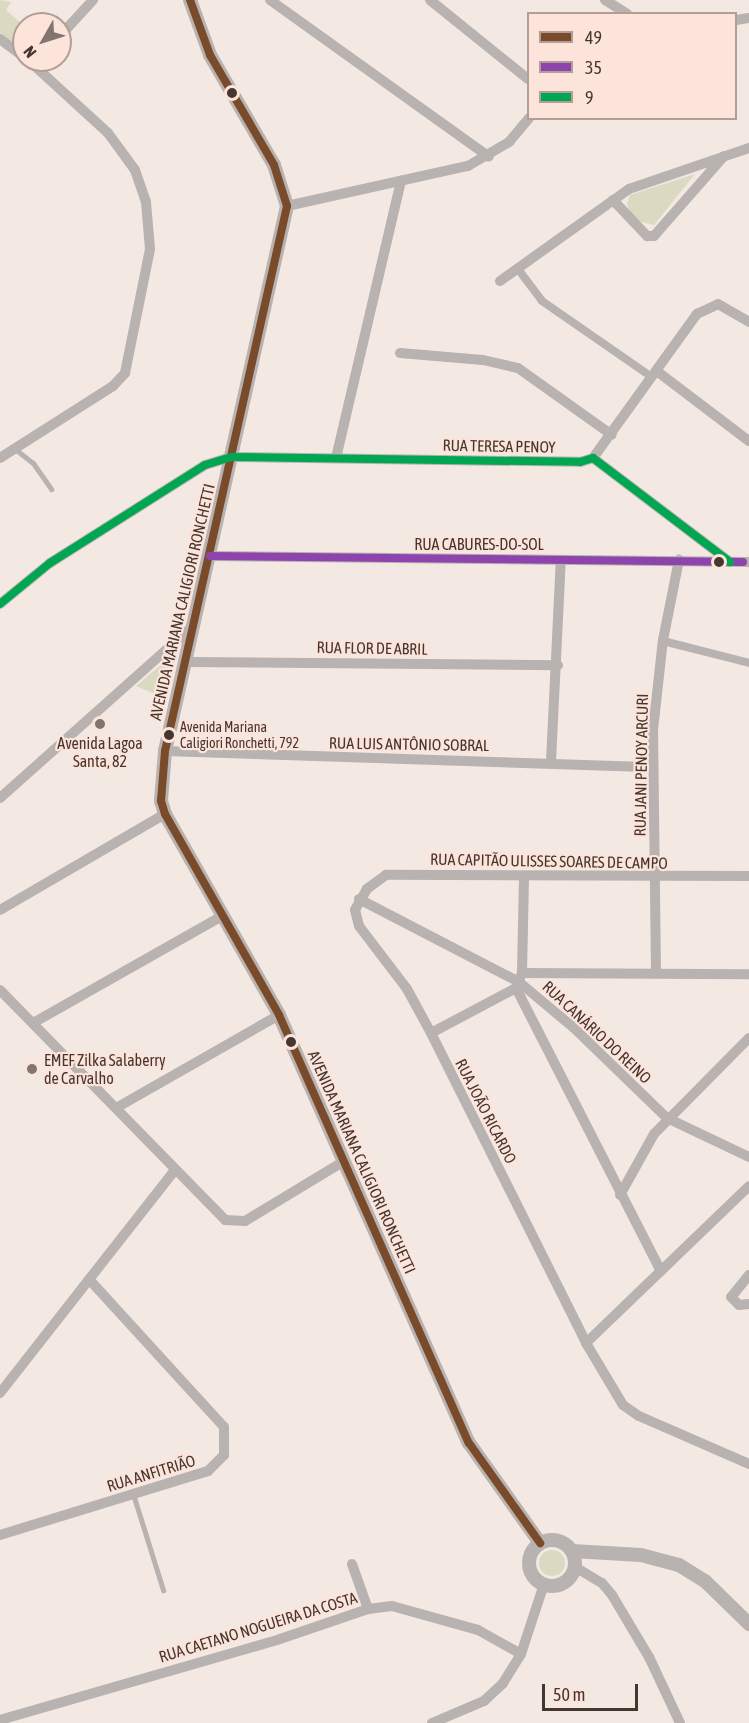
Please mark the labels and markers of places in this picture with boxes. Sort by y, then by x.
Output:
unlabelled marker [226,87,238,99]
unlabelled marker [713,556,725,568]
marker: Avenida Lagoa Santa, 82 [93,717,107,731]
place label: Avenida Mariana Caligiori Ronchetti, 792 [180,719,299,752]
marker: Avenida Mariana Caligiori Ronchetti, 792 [163,729,175,741]
place label: Avenida Lagoa Santa, 82 [57,733,143,771]
unlabelled marker [285,1036,297,1048]
place label: EMEF Zilka Salaberry de Carvalho [44,1050,166,1088]
marker: EMEF Zilka Salaberry de Carvalho [25,1062,39,1076]

